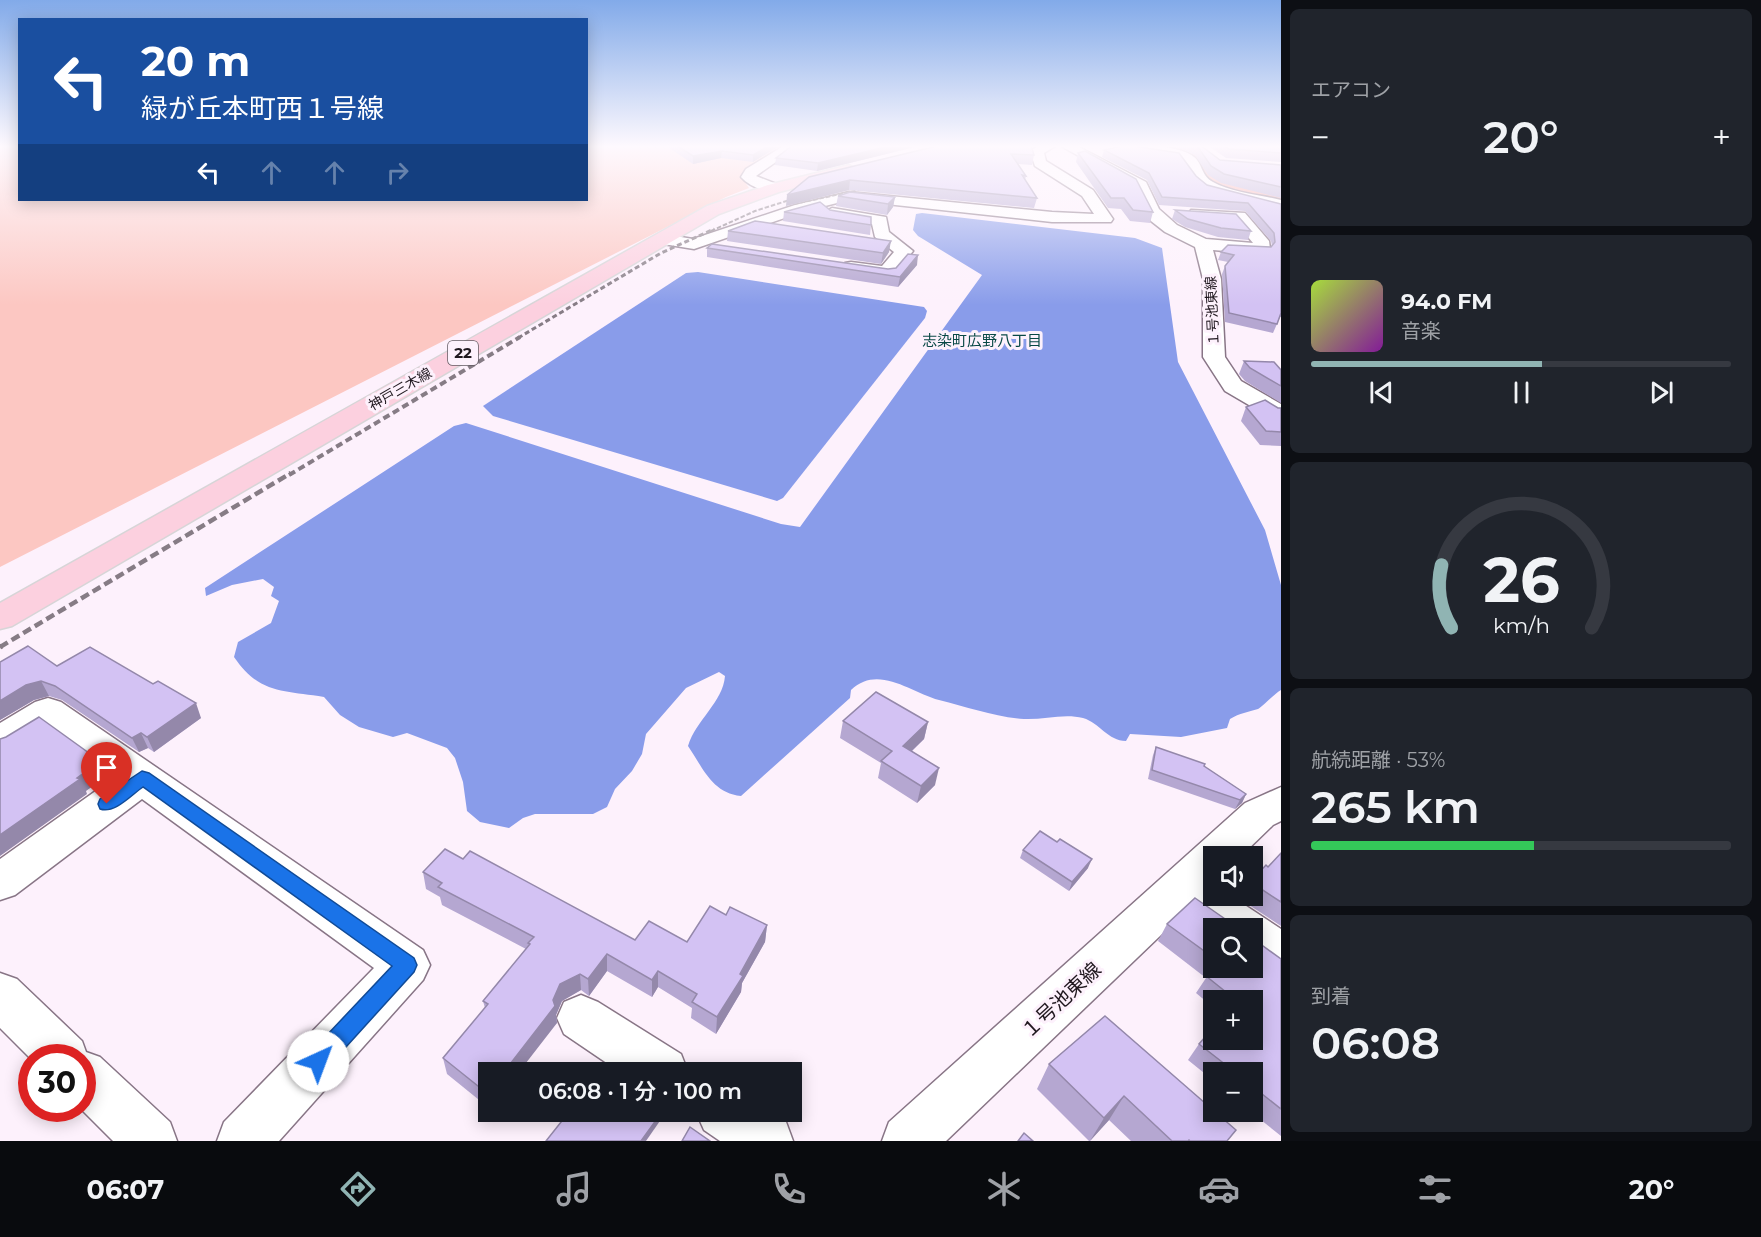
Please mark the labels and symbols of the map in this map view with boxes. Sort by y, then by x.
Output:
street label: １号池東線 [1201,276,1223,346]
district label: 志染町広野八丁目 [922,331,1042,350]
road number: 22 [448,341,478,365]
street label: 神戸三木線 [365,364,435,414]
pin [81,742,132,804]
street label: １号池東線 [1016,957,1106,1043]
position arrow [286,1029,350,1093]
speed limit sign: 30 [18,1044,96,1122]

